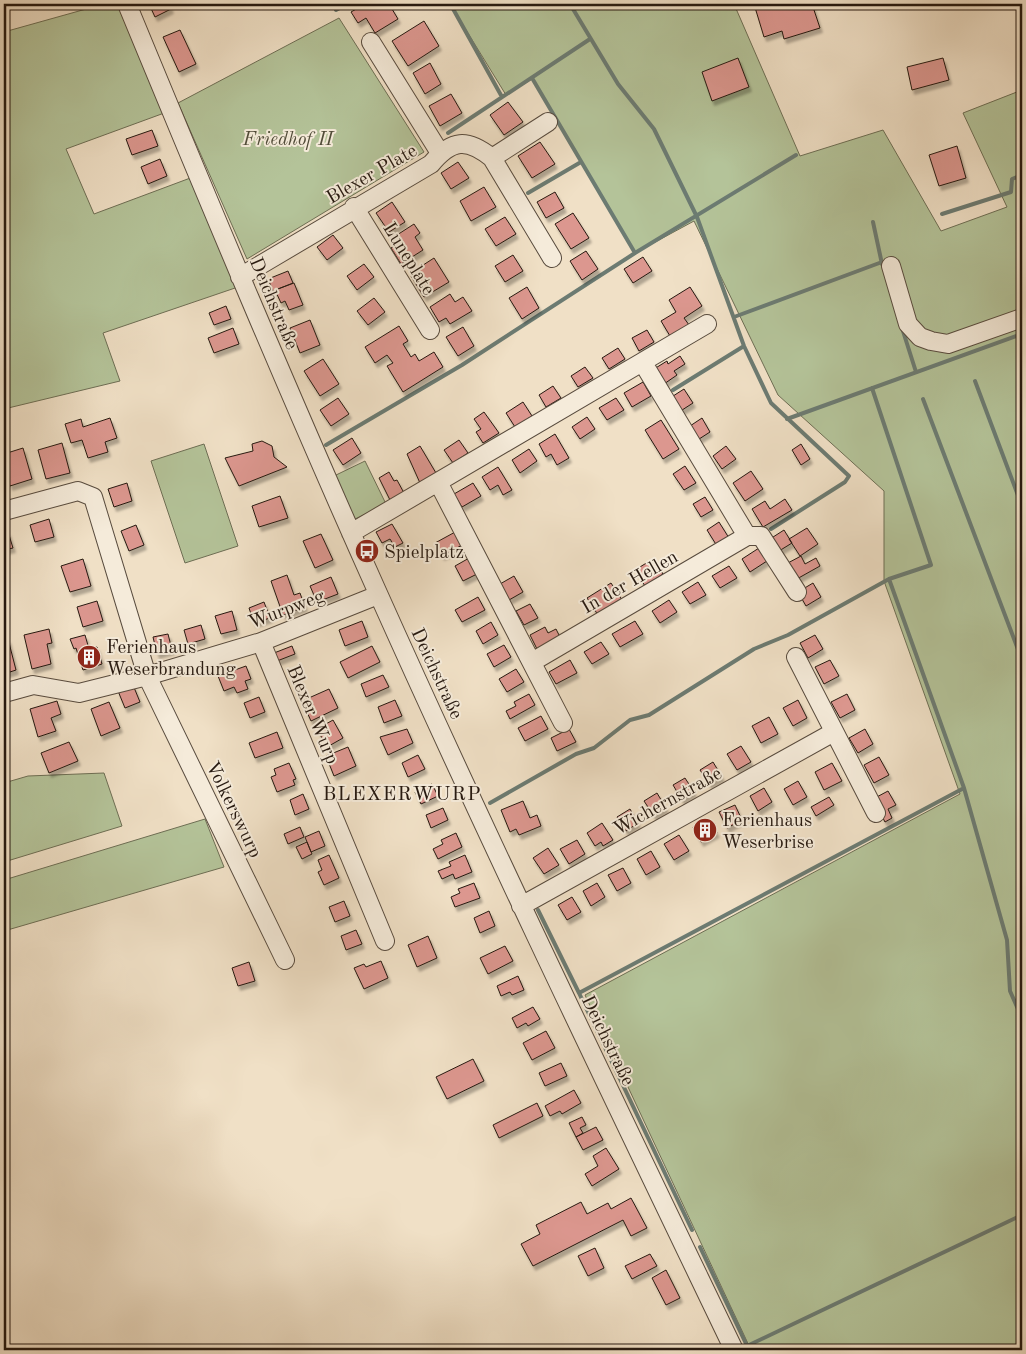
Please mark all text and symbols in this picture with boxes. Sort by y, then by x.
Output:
park label: Friedhof II [242,131,336,150]
street label: Blexer Plate [324,142,421,209]
street label: Luneplate [378,220,438,299]
street label: Deichstraße [245,255,301,353]
bus stop icon: Spielplatz [354,538,380,564]
place label: Spielplatz [384,544,464,563]
street label: In der Hellen [579,548,682,618]
street label: Wurpweg [246,587,328,633]
street label: Deichstraße [406,626,465,723]
place label: Ferienhaus Weserbrandung [106,639,236,680]
building icon: Ferienhaus Weserbrandung [76,644,102,670]
street label: Blexer Wurp [282,663,341,767]
street label: Volkerswurp [201,759,264,861]
street label: Wichernstraße [611,765,726,840]
district label: BLEXERWURP [323,785,482,805]
place label: Ferienhaus Weserbrise [722,812,814,853]
building icon: Ferienhaus Weserbrise [692,817,718,843]
street label: Deichstraße [577,993,637,1089]

